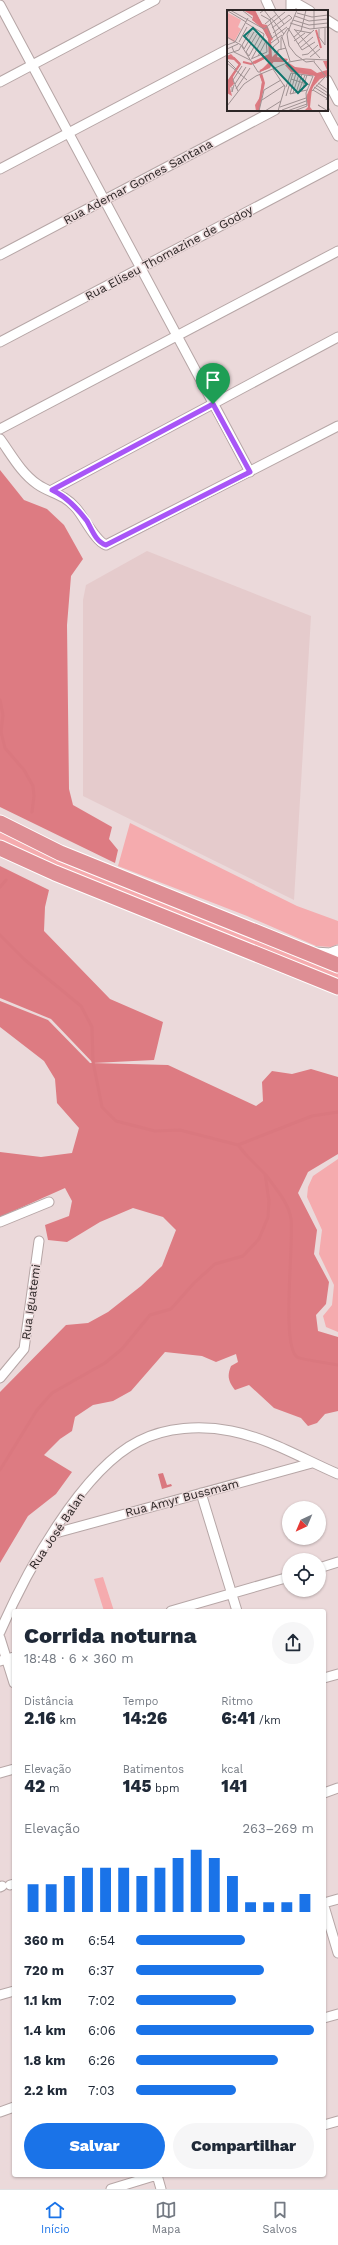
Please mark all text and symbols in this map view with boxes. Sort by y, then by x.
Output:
inset map [227,10,328,111]
street label: Rua Ademar Gomes Santana [61,137,215,227]
street label: Rua Eliseu Thomazine de Godoy [83,202,256,303]
pin [196,363,230,404]
icon: arrive [202,369,224,391]
street label: Rua Iguatemi [19,1263,43,1341]
street label: Rua Amyr Bussmam [124,1476,240,1520]
street label: Rua José Balan [26,1490,88,1572]
north arrow [282,1501,326,1545]
map controls [282,1501,326,1597]
button: locate [282,1553,326,1597]
button: share [272,1622,314,1664]
text: Corrida noturna [24,1623,197,1648]
text: 18:48 · 6 × 360 m [24,1651,134,1666]
text: Distância [24,1695,74,1708]
text: Tempo [123,1695,158,1708]
text: Ritmo [221,1695,253,1708]
text: 2.16 [24,1708,56,1728]
text: 14:26 [123,1708,167,1728]
text: 6:41 [221,1708,255,1728]
text: km [56,1714,76,1727]
text: /km [255,1714,281,1727]
text: Elevação [24,1763,71,1776]
text: Batimentos [123,1763,184,1776]
text: kcal [221,1763,243,1776]
text: 42 [24,1776,45,1796]
text: 145 [123,1776,151,1796]
text: 141 [221,1776,247,1796]
text: m [45,1782,59,1795]
text: bpm [151,1782,179,1795]
text: Elevação [24,1821,80,1836]
text: 263–269 m [242,1821,314,1836]
text: 360 m [24,1933,64,1948]
text: 6:54 [88,1933,115,1948]
text: 720 m [24,1963,64,1978]
text: 6:37 [88,1963,114,1978]
text: 1.1 km [24,1993,62,2008]
text: 7:02 [88,1993,115,2008]
text: 1.4 km [24,2023,66,2038]
text: 6:06 [88,2023,116,2038]
text: 1.8 km [24,2053,66,2068]
text: 6:26 [88,2053,115,2068]
text: 2.2 km [24,2083,67,2098]
text: 7:03 [88,2083,115,2098]
button: Salvar [24,2123,165,2169]
button: Compartilhar [173,2123,314,2169]
tab: Início [41,2199,70,2236]
tab: Mapa [152,2199,180,2236]
tab: Salvos [263,2199,297,2236]

